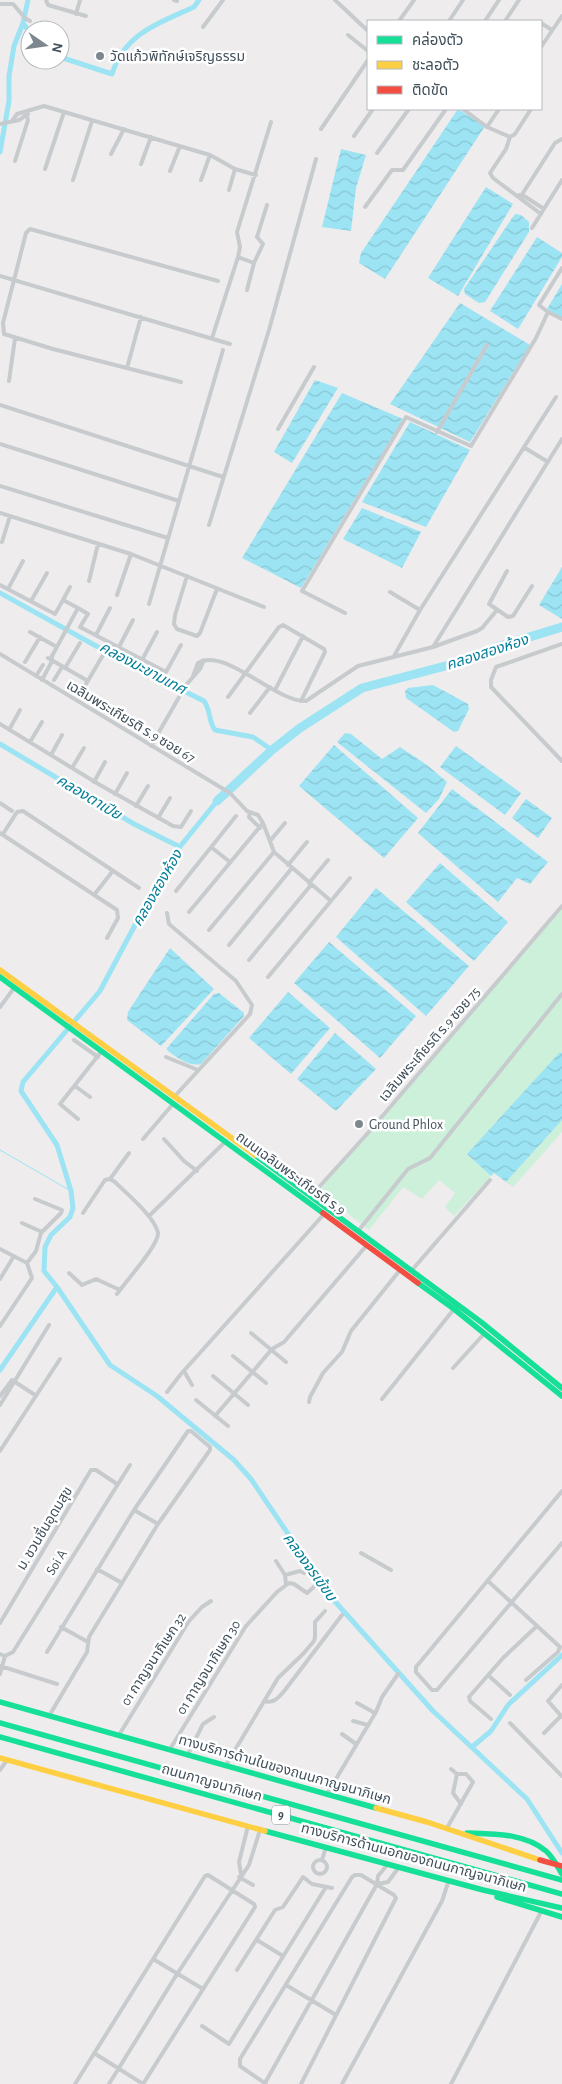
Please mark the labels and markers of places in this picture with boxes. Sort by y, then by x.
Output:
place label: วัดแก้วพิทักษ์เจริญธรรม [110,49,245,64]
marker: วัดแก้วพิทักษ์เจริญธรรม [94,50,106,62]
marker: Ground Phlox [353,1118,365,1130]
place label: Ground Phlox [369,1118,443,1132]

